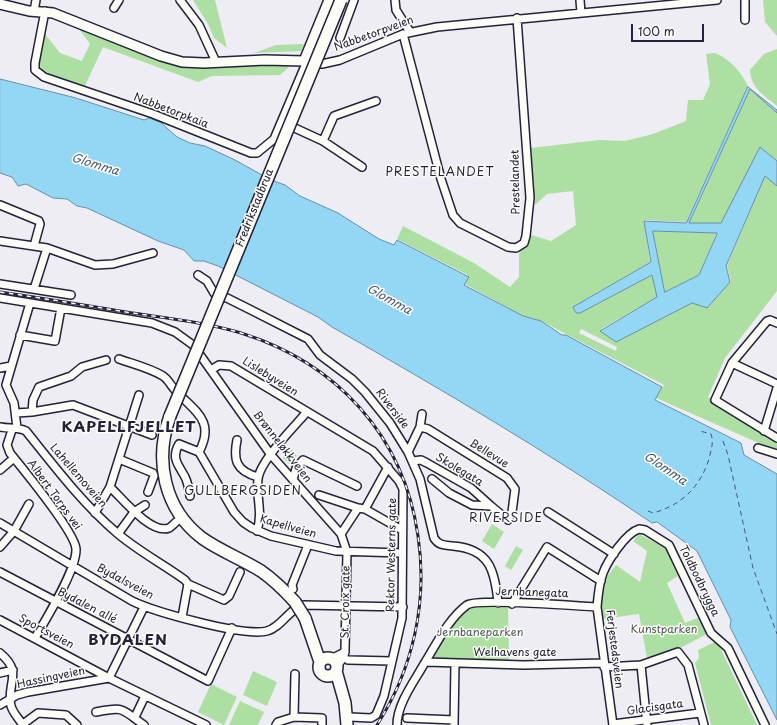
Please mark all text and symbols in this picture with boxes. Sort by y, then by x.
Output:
street label: Nabbetorpveien [332,14,416,54]
scale bar [633,16,706,42]
text: 100 m [638,22,675,40]
street label: Nabbetorpkaia [132,91,210,131]
street label: Prestelandet [509,149,523,215]
water label: Glomma [70,151,120,179]
district label: PRESTELANDET [386,166,494,180]
street label: Fredrikstadbrua [233,167,277,249]
water label: Glomma [364,282,414,318]
street label: Lislebyveien [240,355,300,399]
street label: Riverside [373,386,411,432]
street label: Brønneløkkveien [250,409,314,485]
district label: KAPELLFJELLET [62,419,196,437]
street label: Bellevue [467,437,511,471]
street label: Lahellemoveien [47,441,109,511]
water label: Glomma [641,449,689,489]
street label: Skolegata [433,451,485,489]
street label: Albert Torps vei [24,457,84,533]
district label: GULLBERGSIDEN [186,485,300,499]
street label: Rektor Westerns gate [384,498,400,612]
district label: RIVERSIDE [469,512,543,526]
street label: Kapellveien [258,513,318,541]
street label: Toldbodbrygga [676,543,722,619]
street label: Bydalsveien [94,562,156,602]
street label: St. Croix gate [339,565,353,639]
street label: Bydalen allé [55,585,119,627]
street label: Jernbanegata [495,585,569,601]
street label: Ferjestedsveien [603,609,625,689]
street label: Sportsveien [16,612,76,652]
park label: Kunstparken [631,623,697,637]
park label: Jernbaneparken [436,626,524,640]
district label: BYDALEN [88,632,168,650]
street label: Welhavens gate [474,646,556,660]
street label: Hassingveien [16,664,86,692]
street label: Glacisgata [626,698,684,718]

